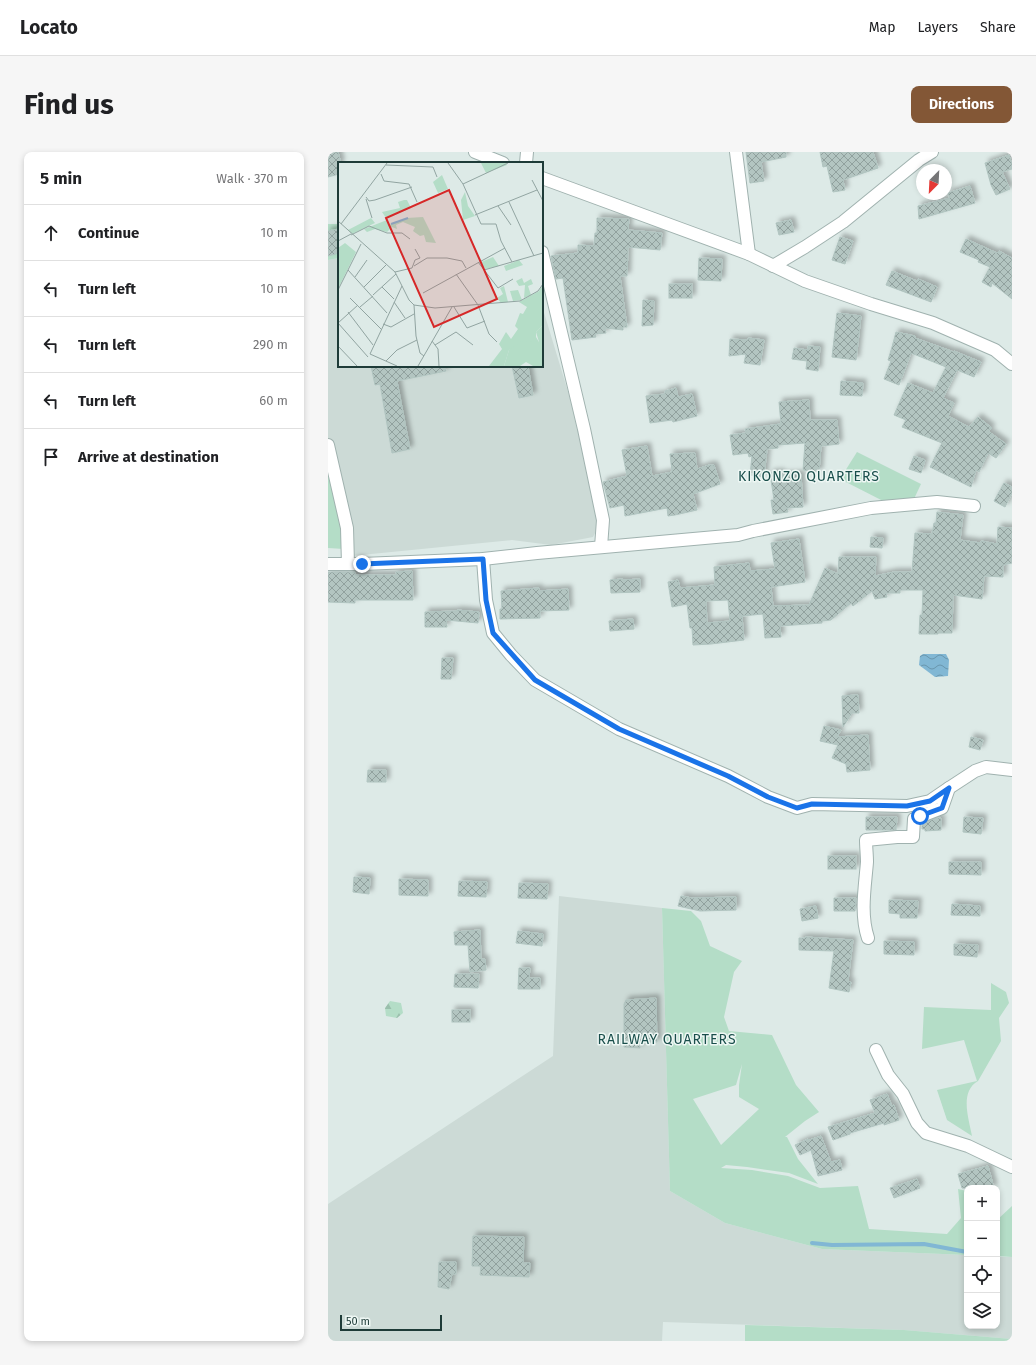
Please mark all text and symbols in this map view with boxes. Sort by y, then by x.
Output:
text: Locato [20,16,78,39]
text: Map [869,19,895,36]
text: Layers [917,19,958,36]
text: Share [980,19,1016,36]
button: Directions [911,86,1012,123]
text: Find us [24,88,114,121]
inset map [338,162,543,367]
north arrow [916,164,952,200]
text: 5 min [40,168,82,189]
text: Walk · 370 m [216,171,288,186]
icon: ahead [40,222,62,244]
text: Continue [78,224,139,242]
text: 10 m [261,225,288,240]
icon: left [40,278,62,300]
text: Turn left [78,280,136,298]
text: 10 m [261,281,288,296]
icon: left [40,334,62,356]
text: Turn left [78,336,136,354]
text: 290 m [253,337,288,352]
icon: left [40,390,62,412]
text: Turn left [78,392,136,410]
text: 60 m [259,393,288,408]
icon: arrive [40,446,62,468]
text: Arrive at destination [78,448,219,466]
district label: KIKONZO QUARTERS [738,468,880,485]
route end [353,555,371,573]
route start [911,807,929,825]
district label: RAILWAY QUARTERS [597,1031,737,1048]
map controls [964,1185,1000,1329]
button: + [964,1185,1000,1221]
button: − [964,1221,1000,1257]
button: locate [964,1257,1000,1293]
button: layers [964,1293,1000,1329]
scale bar [340,1313,442,1332]
text: 50 m [346,1315,370,1328]

